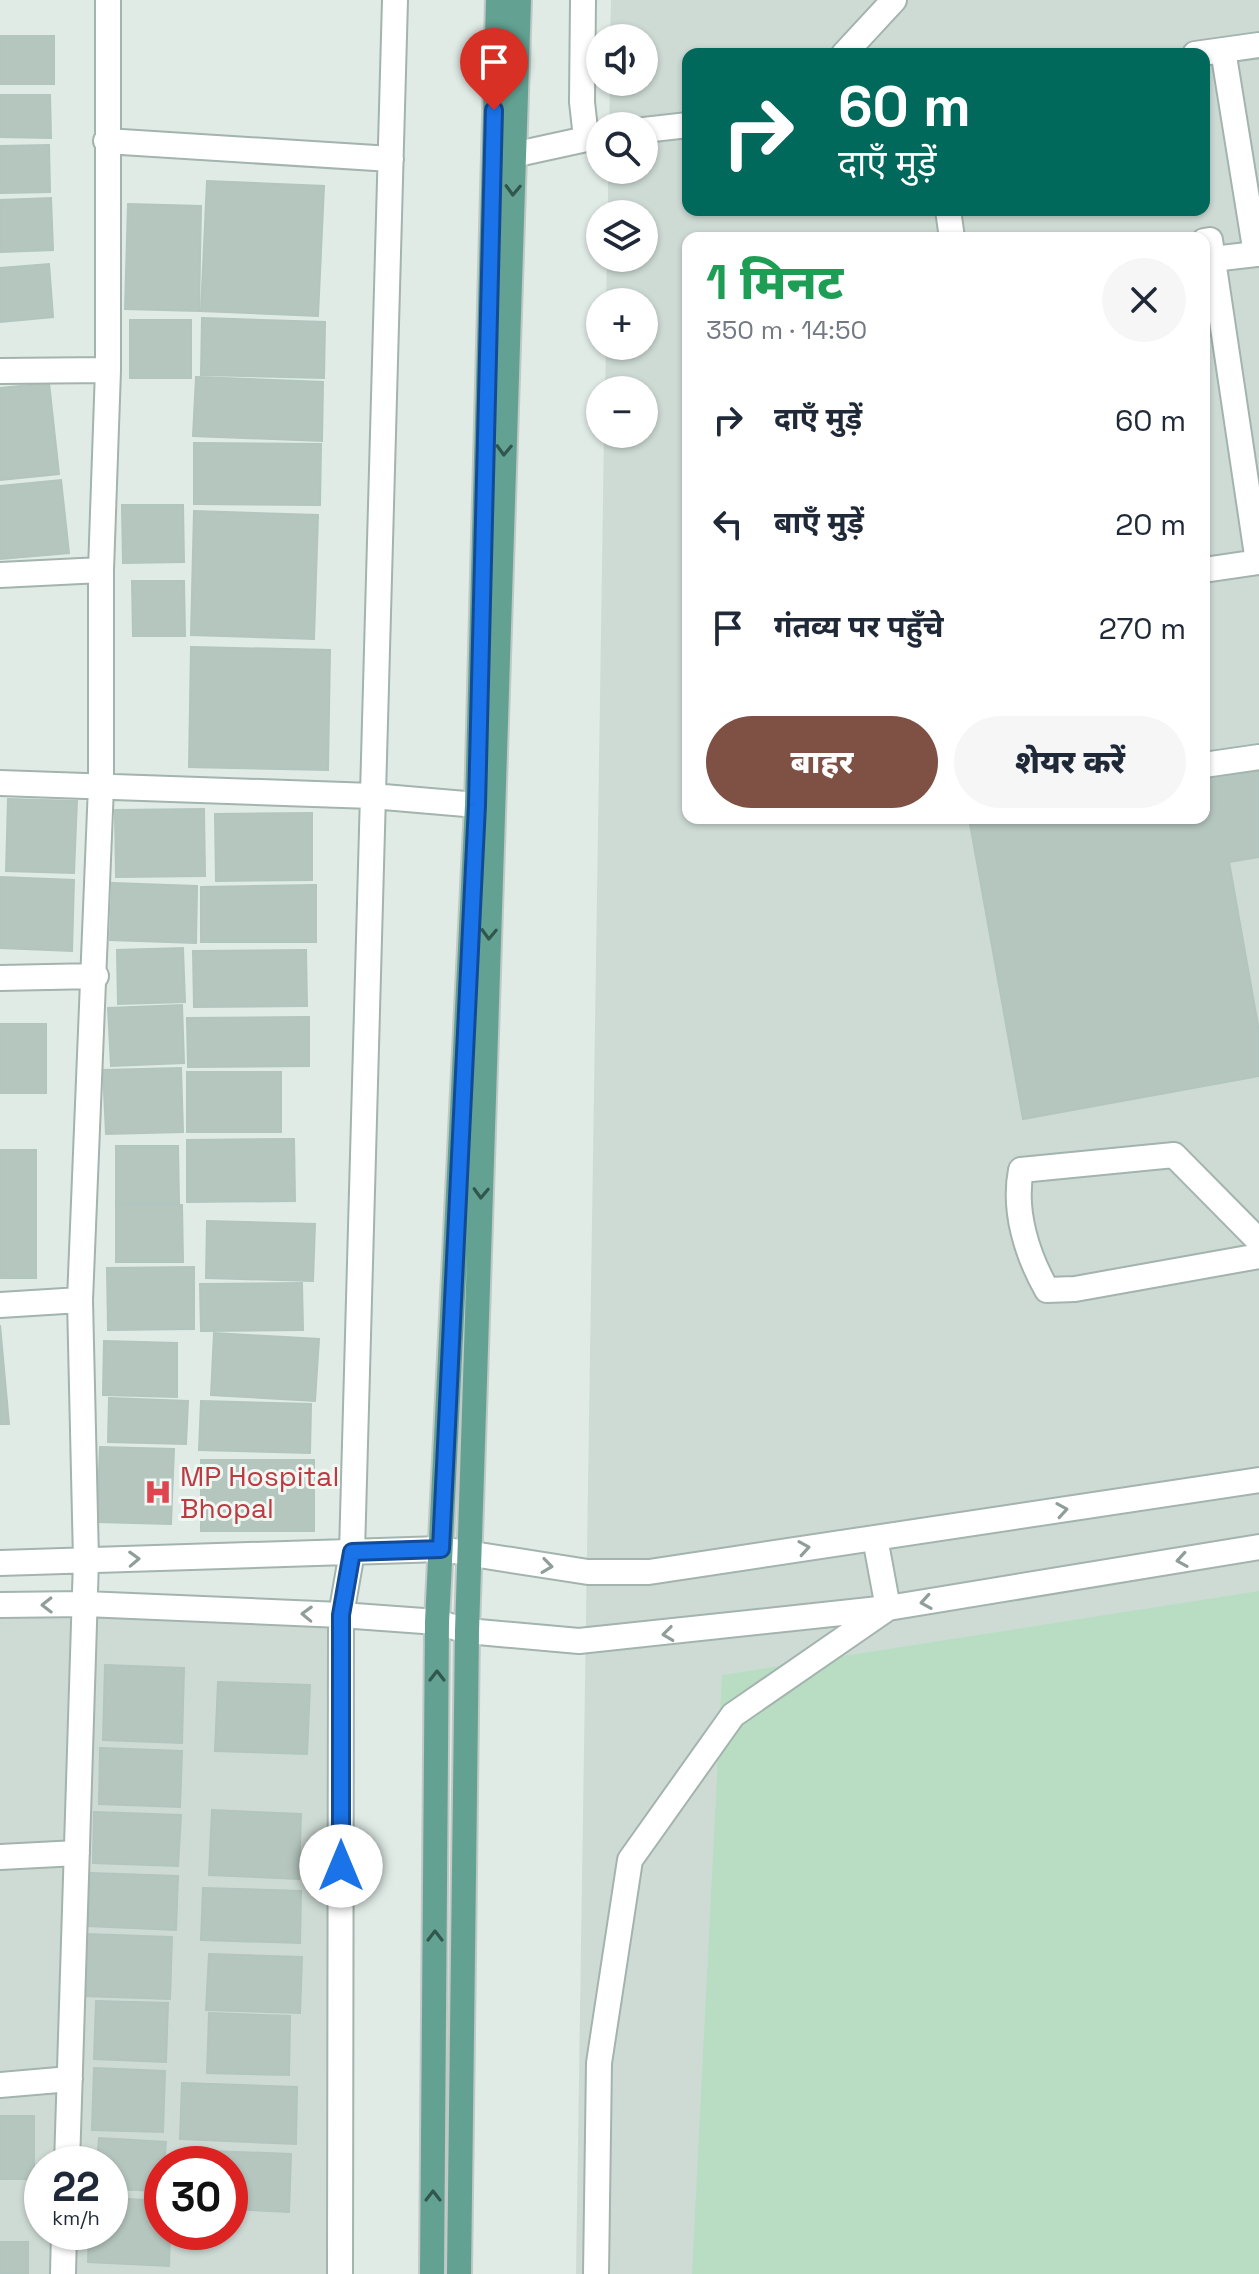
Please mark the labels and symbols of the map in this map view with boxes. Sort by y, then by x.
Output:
pin [460,28,528,110]
one-way arrow [504,184,521,197]
one-way arrow [496,444,513,457]
one-way arrow [480,928,498,941]
one-way arrow [472,1187,489,1200]
place label: MP Hospital Bhopal [180,1458,339,1526]
hospital icon: MP Hospital Bhopal [143,1477,173,1507]
one-way arrow [1055,1502,1068,1519]
one-way arrow [798,1541,811,1558]
one-way arrow [128,1550,141,1567]
one-way arrow [1175,1550,1189,1567]
one-way arrow [540,1557,553,1574]
one-way arrow [919,1593,932,1610]
one-way arrow [40,1596,53,1613]
one-way arrow [300,1605,313,1622]
one-way arrow [661,1626,674,1643]
one-way arrow [428,1669,446,1682]
position arrow [299,1824,383,1908]
one-way arrow [426,1929,444,1942]
speed limit sign: 30 [144,2146,248,2250]
one-way arrow [424,2189,442,2202]

